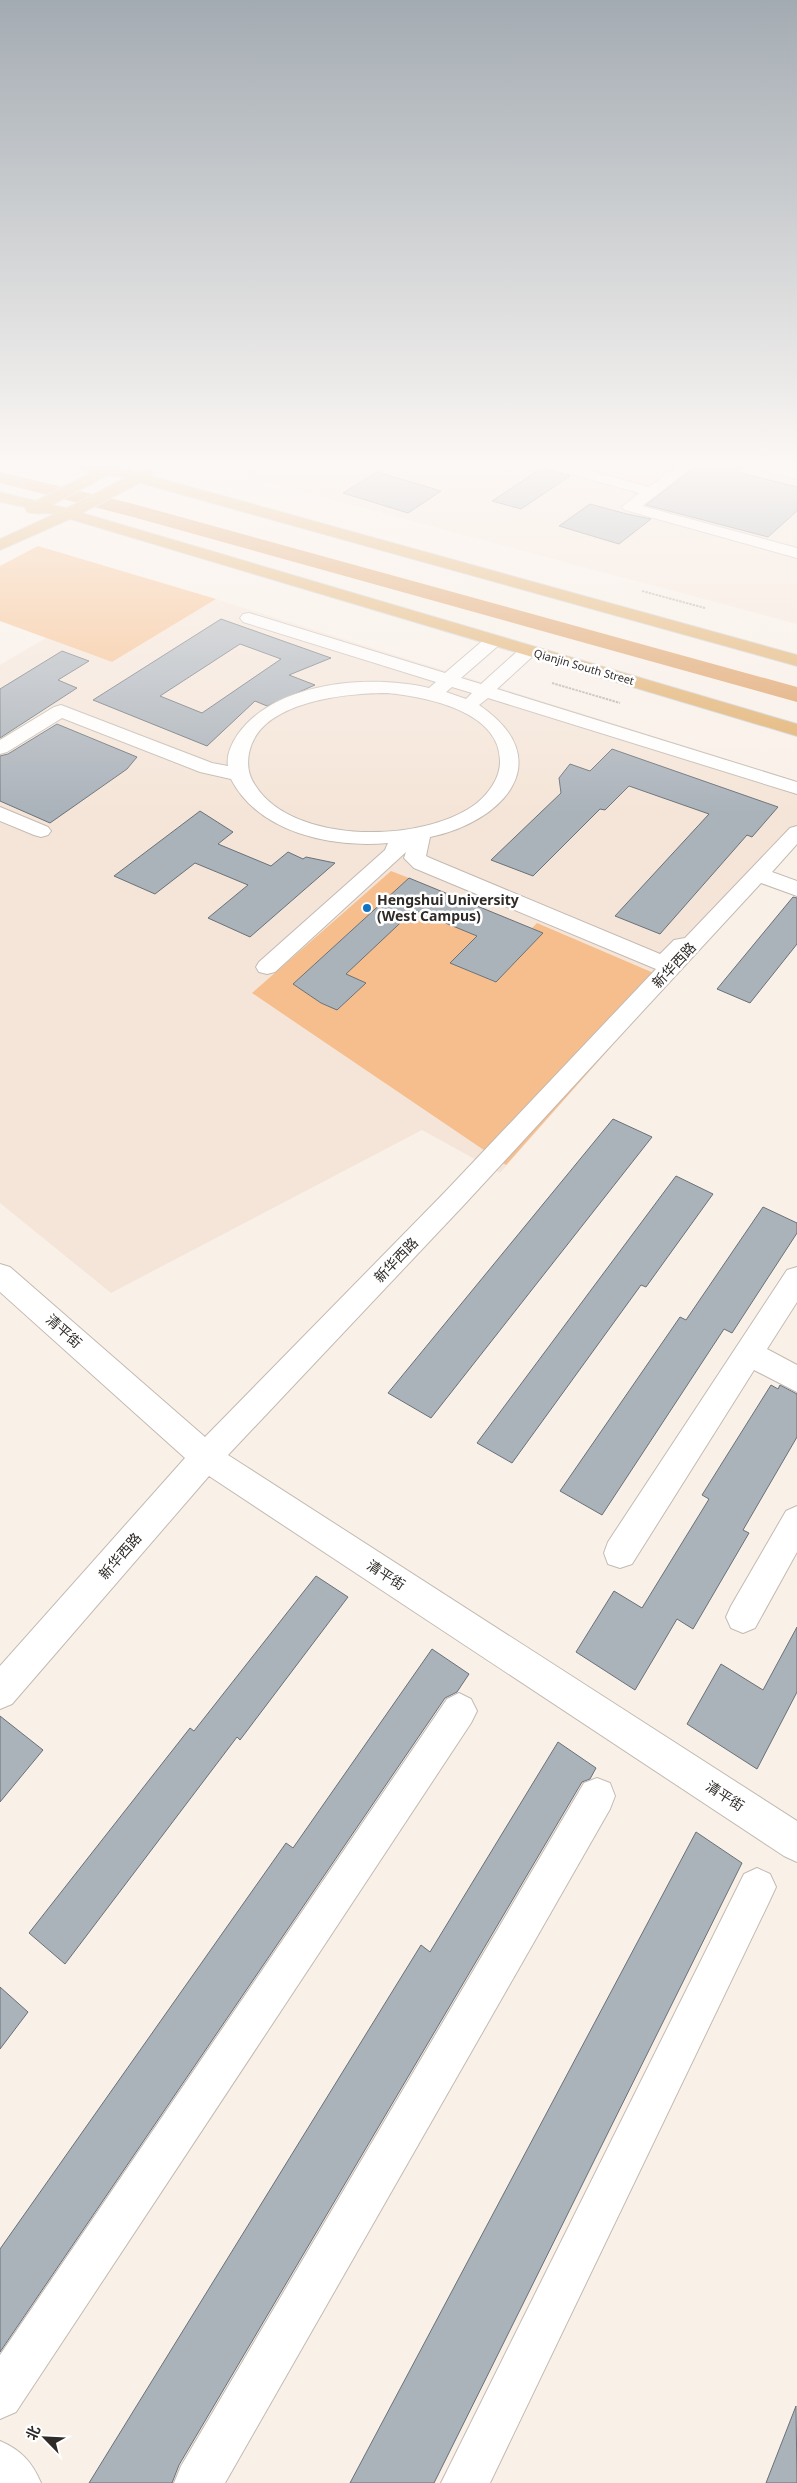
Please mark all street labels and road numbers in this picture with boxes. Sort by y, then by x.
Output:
street label: Qianjin South Street [532,645,636,688]
street label: 新华西路 [648,938,700,992]
street label: 新华西路 [369,1233,422,1286]
street label: 清平街 [42,1310,86,1352]
street label: 新华西路 [94,1528,145,1583]
street label: 清平街 [363,1555,409,1594]
street label: 清平街 [702,1776,748,1815]

